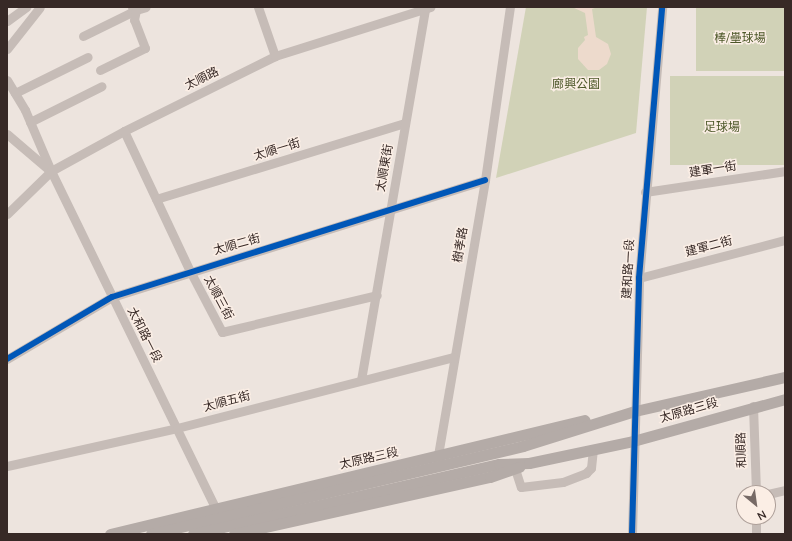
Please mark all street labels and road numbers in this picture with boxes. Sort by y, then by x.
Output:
street label: 太順路 [183,65,221,93]
street label: 太順一街 [252,136,302,164]
street label: 太順東街 [374,143,396,193]
street label: 建軍一街 [688,159,738,181]
street label: 樹孝路 [451,226,471,264]
street label: 太順二街 [212,231,262,259]
street label: 建軍二街 [684,234,734,260]
street label: 建和路一段 [620,239,638,299]
street label: 太順三街 [200,273,236,323]
street label: 太和路一段 [124,305,164,365]
street label: 太順五街 [202,389,252,415]
street label: 太原路三段 [658,396,720,426]
street label: 和順路 [734,432,750,468]
street label: 太原路三段 [338,445,400,473]

